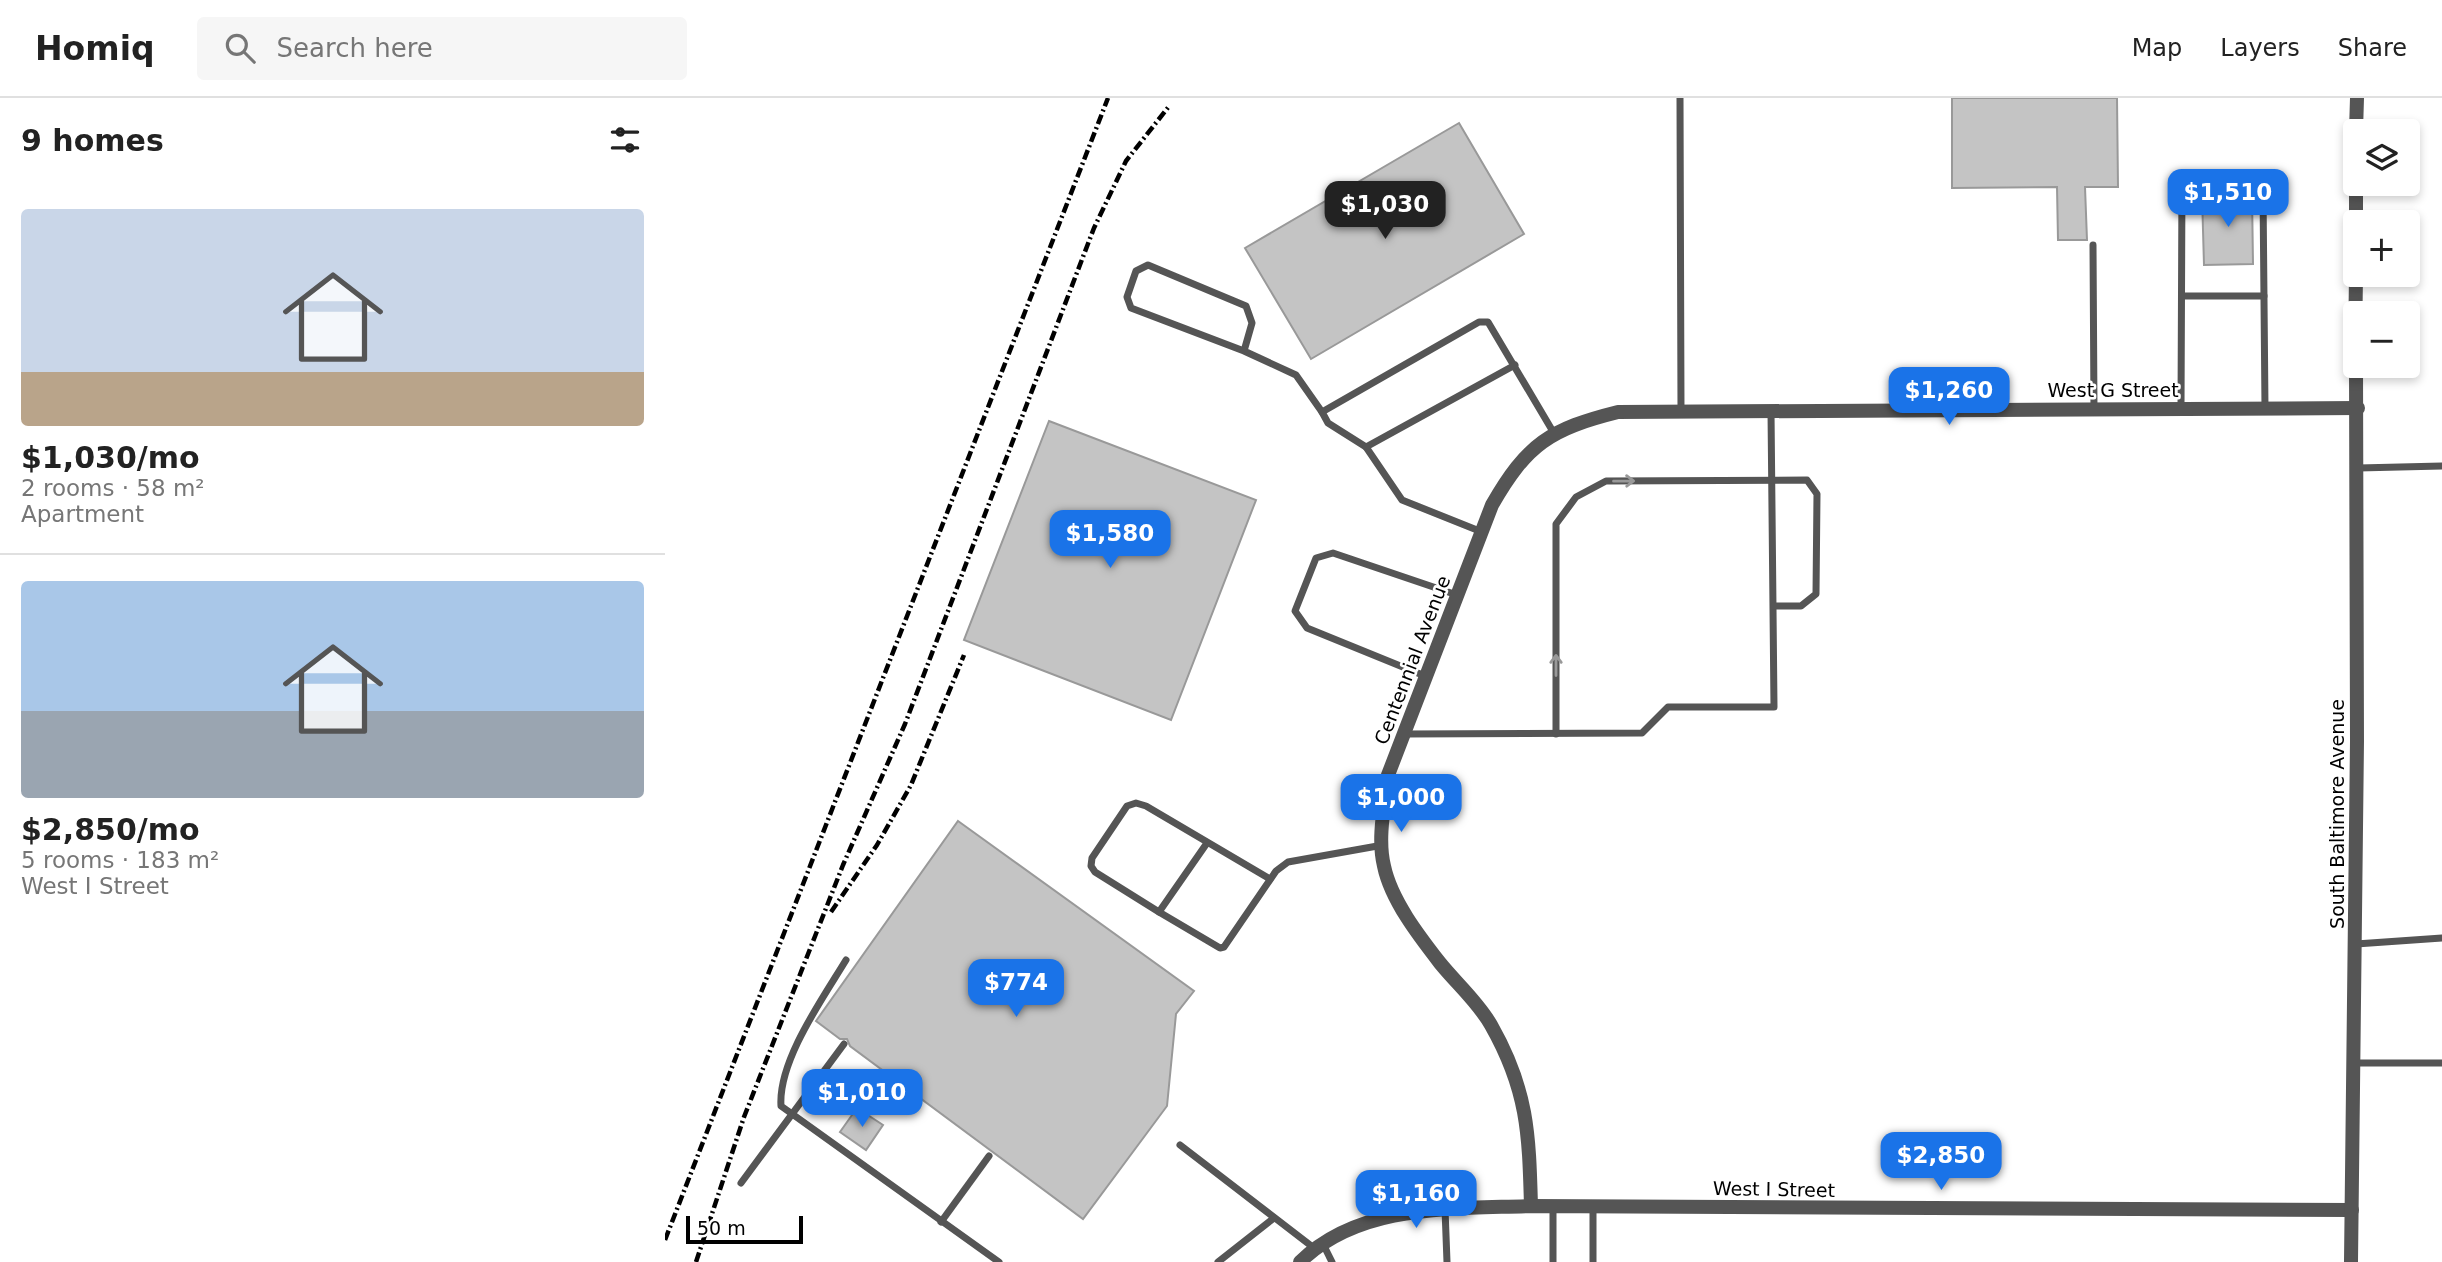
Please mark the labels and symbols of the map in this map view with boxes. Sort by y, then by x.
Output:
pin: $1,510 [2171,170,2285,229]
pin: $1,030 [1328,181,1442,241]
pin: $1,260 [1892,368,2006,427]
street label: West G Street [2047,379,2179,401]
one-way arrow [1612,474,1635,488]
pin: $1,580 [1053,510,1167,570]
street label: Centennial Avenue [1370,572,1454,748]
one-way arrow [1549,654,1563,677]
street label: South Baltimore Avenue [2326,699,2348,929]
pin: $1,000 [1344,774,1458,834]
pin: $774 [975,960,1057,1019]
pin: $1,010 [805,1070,919,1129]
pin: $2,850 [1884,1132,1998,1192]
pin: $1,160 [1359,1170,1473,1230]
street label: West I Street [1713,1177,1835,1201]
scale bar [686,1213,803,1245]

